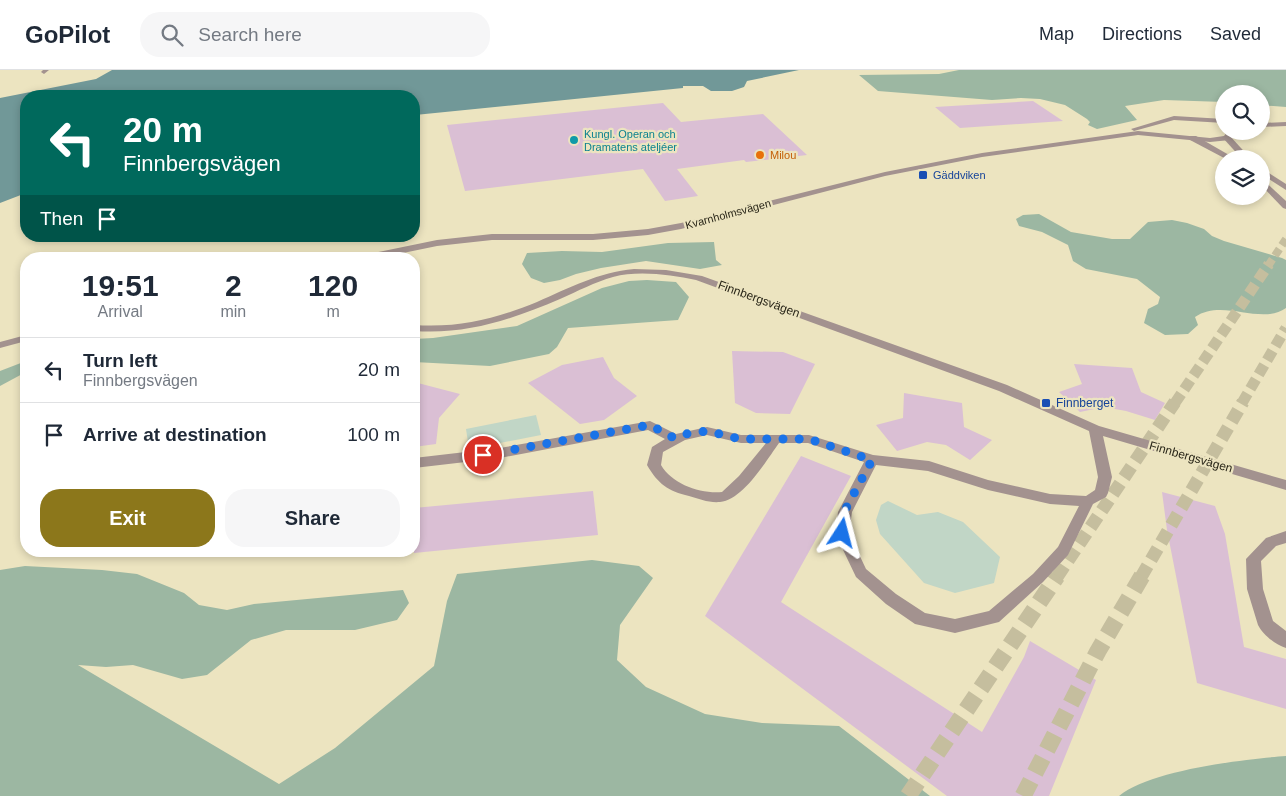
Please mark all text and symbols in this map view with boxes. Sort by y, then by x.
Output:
search box [140,12,490,57]
text: GoPilot [25,21,110,48]
icon: search [158,21,186,49]
text: Search here [198,24,302,45]
text: Map [1039,24,1074,44]
text: Directions [1102,24,1182,44]
text: Saved [1210,24,1261,44]
map controls [1215,85,1270,205]
button: search [1215,85,1270,140]
icon: left [40,110,105,175]
text: 20 m [123,110,203,149]
place label: Kungl. Operan och Dramatens ateljéer [584,128,677,153]
marker: Kungl. Operan och Dramatens ateljéer [568,134,580,146]
marker: Milou [754,149,766,161]
place label: Milou [770,149,796,161]
button: layers [1215,150,1270,205]
text: Finnbergsvägen [123,151,281,176]
marker: Gäddviken [917,169,929,181]
place label: Gäddviken [933,169,986,181]
street label: Kvarnholmsvägen [684,197,772,231]
icon: arrive [93,205,121,233]
text: Then [40,208,83,229]
text: 19:51 [82,269,159,302]
text: 2 [225,269,242,302]
text: 120 [308,269,358,302]
street label: Finnbergsvägen [716,278,802,320]
text: Arrival [98,303,143,320]
text: min [220,303,246,320]
text: m [326,303,340,320]
text: Turn left [83,350,158,371]
icon: left [40,356,68,384]
text: 20 m [358,359,400,380]
text: Finnbergsvägen [83,372,198,389]
place label: Finnberget [1056,396,1114,410]
marker: Finnberget [1040,397,1052,409]
icon: arrive [40,421,68,449]
text: Arrive at destination [83,424,267,445]
text: 100 m [347,424,400,445]
pin [462,434,504,476]
street label: Finnbergsvägen [1148,438,1234,476]
icon: arrive [469,441,497,469]
button: Exit [40,489,215,547]
button: Share [225,489,400,547]
position arrow [815,506,867,558]

